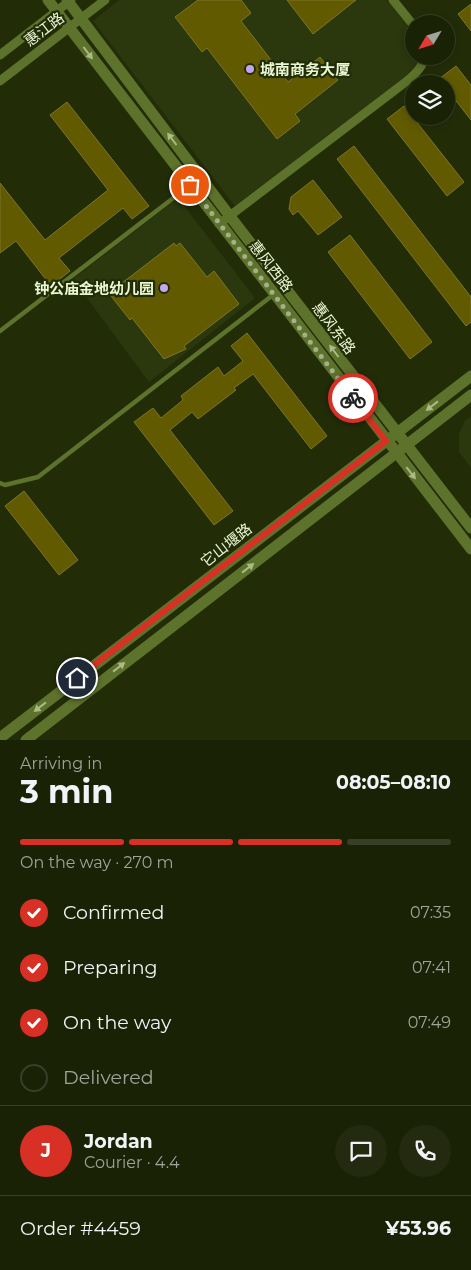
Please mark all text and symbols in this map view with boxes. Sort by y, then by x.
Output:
street label: 惠江路 [20,8,68,50]
north arrow [405,15,455,65]
map controls [405,15,455,125]
one-way arrow [83,46,93,60]
place label: 城南商务大厦 [260,60,350,79]
marker: 城南商务大厦 [244,63,256,75]
button: layers [405,75,455,125]
one-way arrow [166,133,177,146]
pin [169,164,211,206]
icon: bag [176,171,204,199]
street label: 惠风西路 [245,237,297,295]
place label: 钟公庙金地幼儿园 [34,279,154,298]
marker: 钟公庙金地幼儿园 [158,282,170,294]
street label: 惠风东路 [308,298,360,358]
one-way arrow [328,345,339,358]
courier [328,373,378,423]
icon: bike [339,384,367,412]
one-way arrow [425,401,439,411]
one-way arrow [406,466,417,479]
street label: 它山堰路 [197,519,255,571]
one-way arrow [241,562,254,573]
pin [56,657,98,699]
one-way arrow [112,662,126,672]
icon: home [63,664,91,692]
one-way arrow [34,702,47,713]
text: Arriving in [20,754,102,773]
text: 08:05–08:10 [336,771,451,794]
text: 3 min [20,772,113,811]
text: On the way · 270 m [20,853,174,872]
icon: check [20,899,48,927]
text: Confirmed [63,901,164,924]
text: 07:35 [410,903,451,922]
icon: check [20,954,48,982]
text: Preparing [63,956,158,979]
text: 07:41 [412,958,451,977]
icon: check [20,1009,48,1037]
text: On the way [63,1011,171,1034]
text: 07:49 [408,1013,451,1032]
text: Delivered [63,1066,154,1089]
button: chat [335,1125,387,1177]
button: phone [399,1125,451,1177]
text: Jordan [84,1130,153,1153]
text: J [41,1139,51,1162]
text: Courier · 4.4 [84,1153,180,1172]
text: Order #4459 [20,1217,141,1240]
text: ¥53.96 [385,1217,451,1240]

